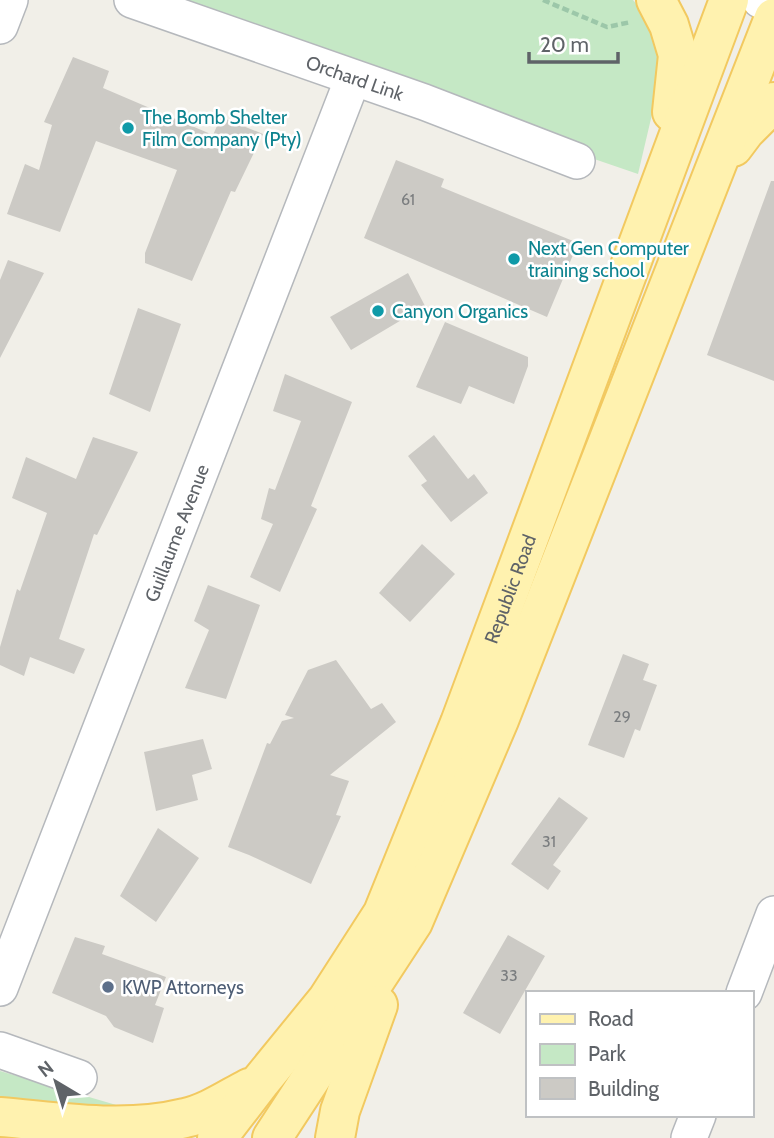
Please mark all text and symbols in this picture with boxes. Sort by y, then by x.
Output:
scale bar [529,21,618,65]
text: 20 m [540,32,589,57]
street label: Orchard Link [303,51,407,106]
place label: The Bomb Shelter Film Company (Pty) [142,106,302,151]
marker: The Bomb Shelter Film Company (Pty) [120,120,136,136]
house number: 61 [401,190,415,209]
place label: Next Gen Computer training school [528,237,689,282]
marker: Next Gen Computer training school [506,251,522,267]
place label: Canyon Organics [392,300,528,323]
marker: Canyon Organics [370,303,386,319]
street label: Guillaume Avenue [140,461,214,605]
street label: Republic Road [480,531,541,647]
house number: 29 [613,707,631,726]
house number: 31 [542,832,556,851]
house number: 33 [500,966,518,985]
place label: KWP Attorneys [122,976,244,999]
marker: KWP Attorneys [100,979,116,995]
legend [526,991,753,1117]
text: Road [588,1006,634,1031]
text: Park [588,1041,626,1066]
north arrow [21,1047,91,1117]
text: N [33,1056,58,1082]
text: Building [588,1076,660,1101]

